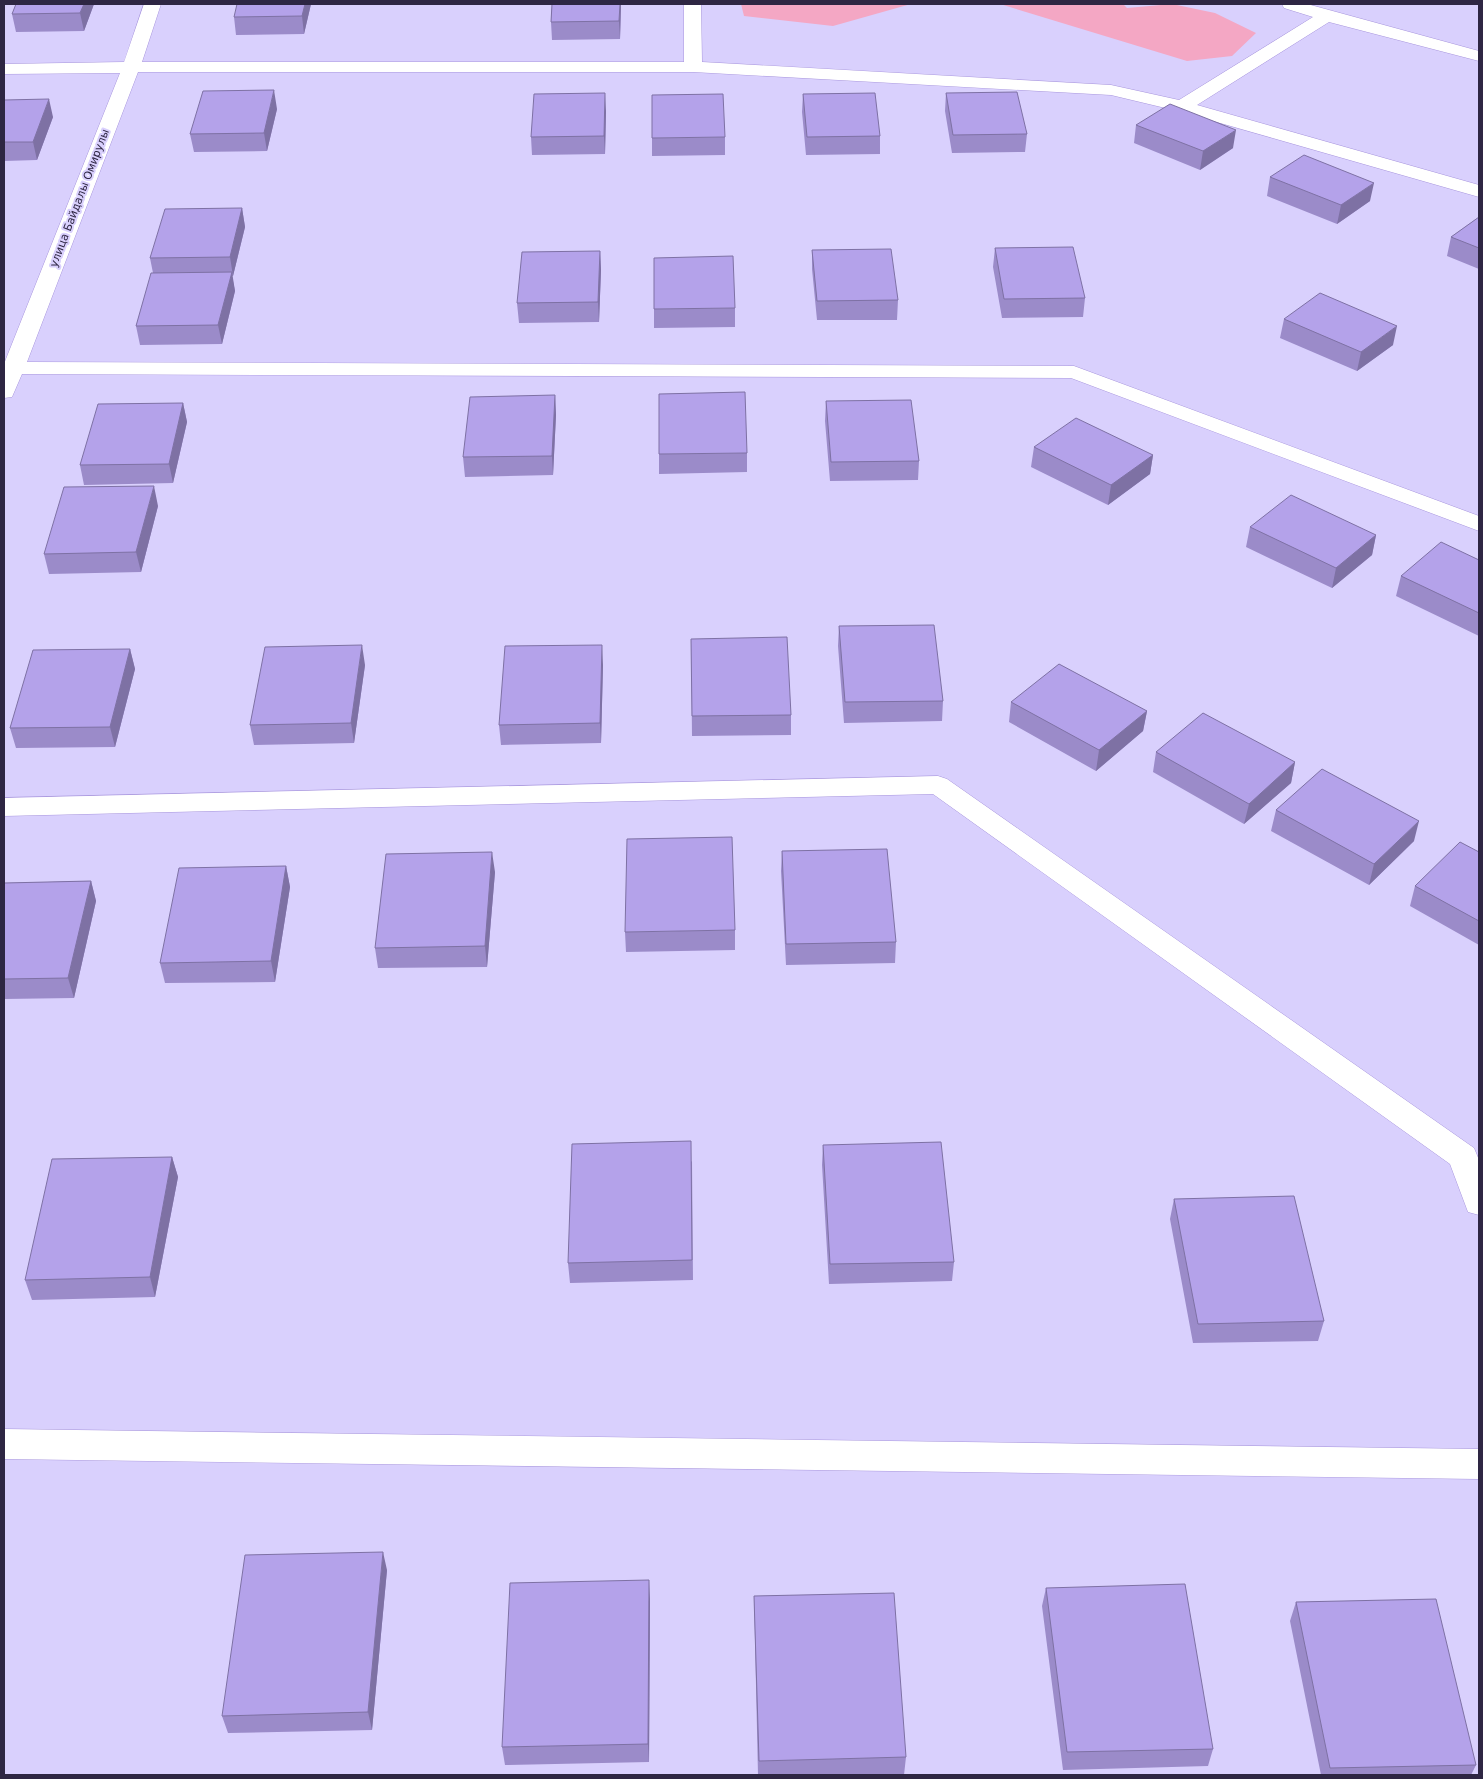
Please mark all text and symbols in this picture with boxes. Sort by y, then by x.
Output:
street label: улица Байдалы Омирулы [47,127,112,269]

